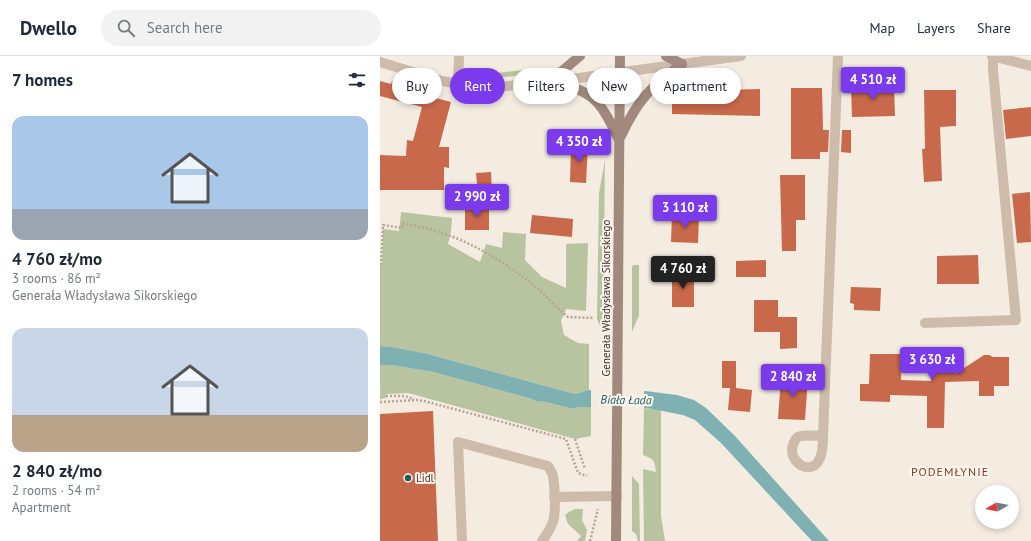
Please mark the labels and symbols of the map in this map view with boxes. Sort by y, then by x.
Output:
pin: 4 510 zł [832,67,914,101]
pin: 4 350 zł [538,129,620,163]
pin: 2 990 zł [436,184,518,218]
pin: 3 110 zł [644,195,726,229]
street label: Generała Władysława Sikorskiego [599,220,613,376]
pin: 4 760 zł [642,256,724,290]
pin: 3 630 zł [891,347,973,381]
pin: 2 840 zł [752,364,834,398]
water label: Biała Łada [600,392,652,407]
district label: PODEMŁYNIE [911,464,989,479]
place label: Lidl [416,471,435,485]
marker: Lidl [403,473,413,483]
north arrow [975,485,1019,529]

